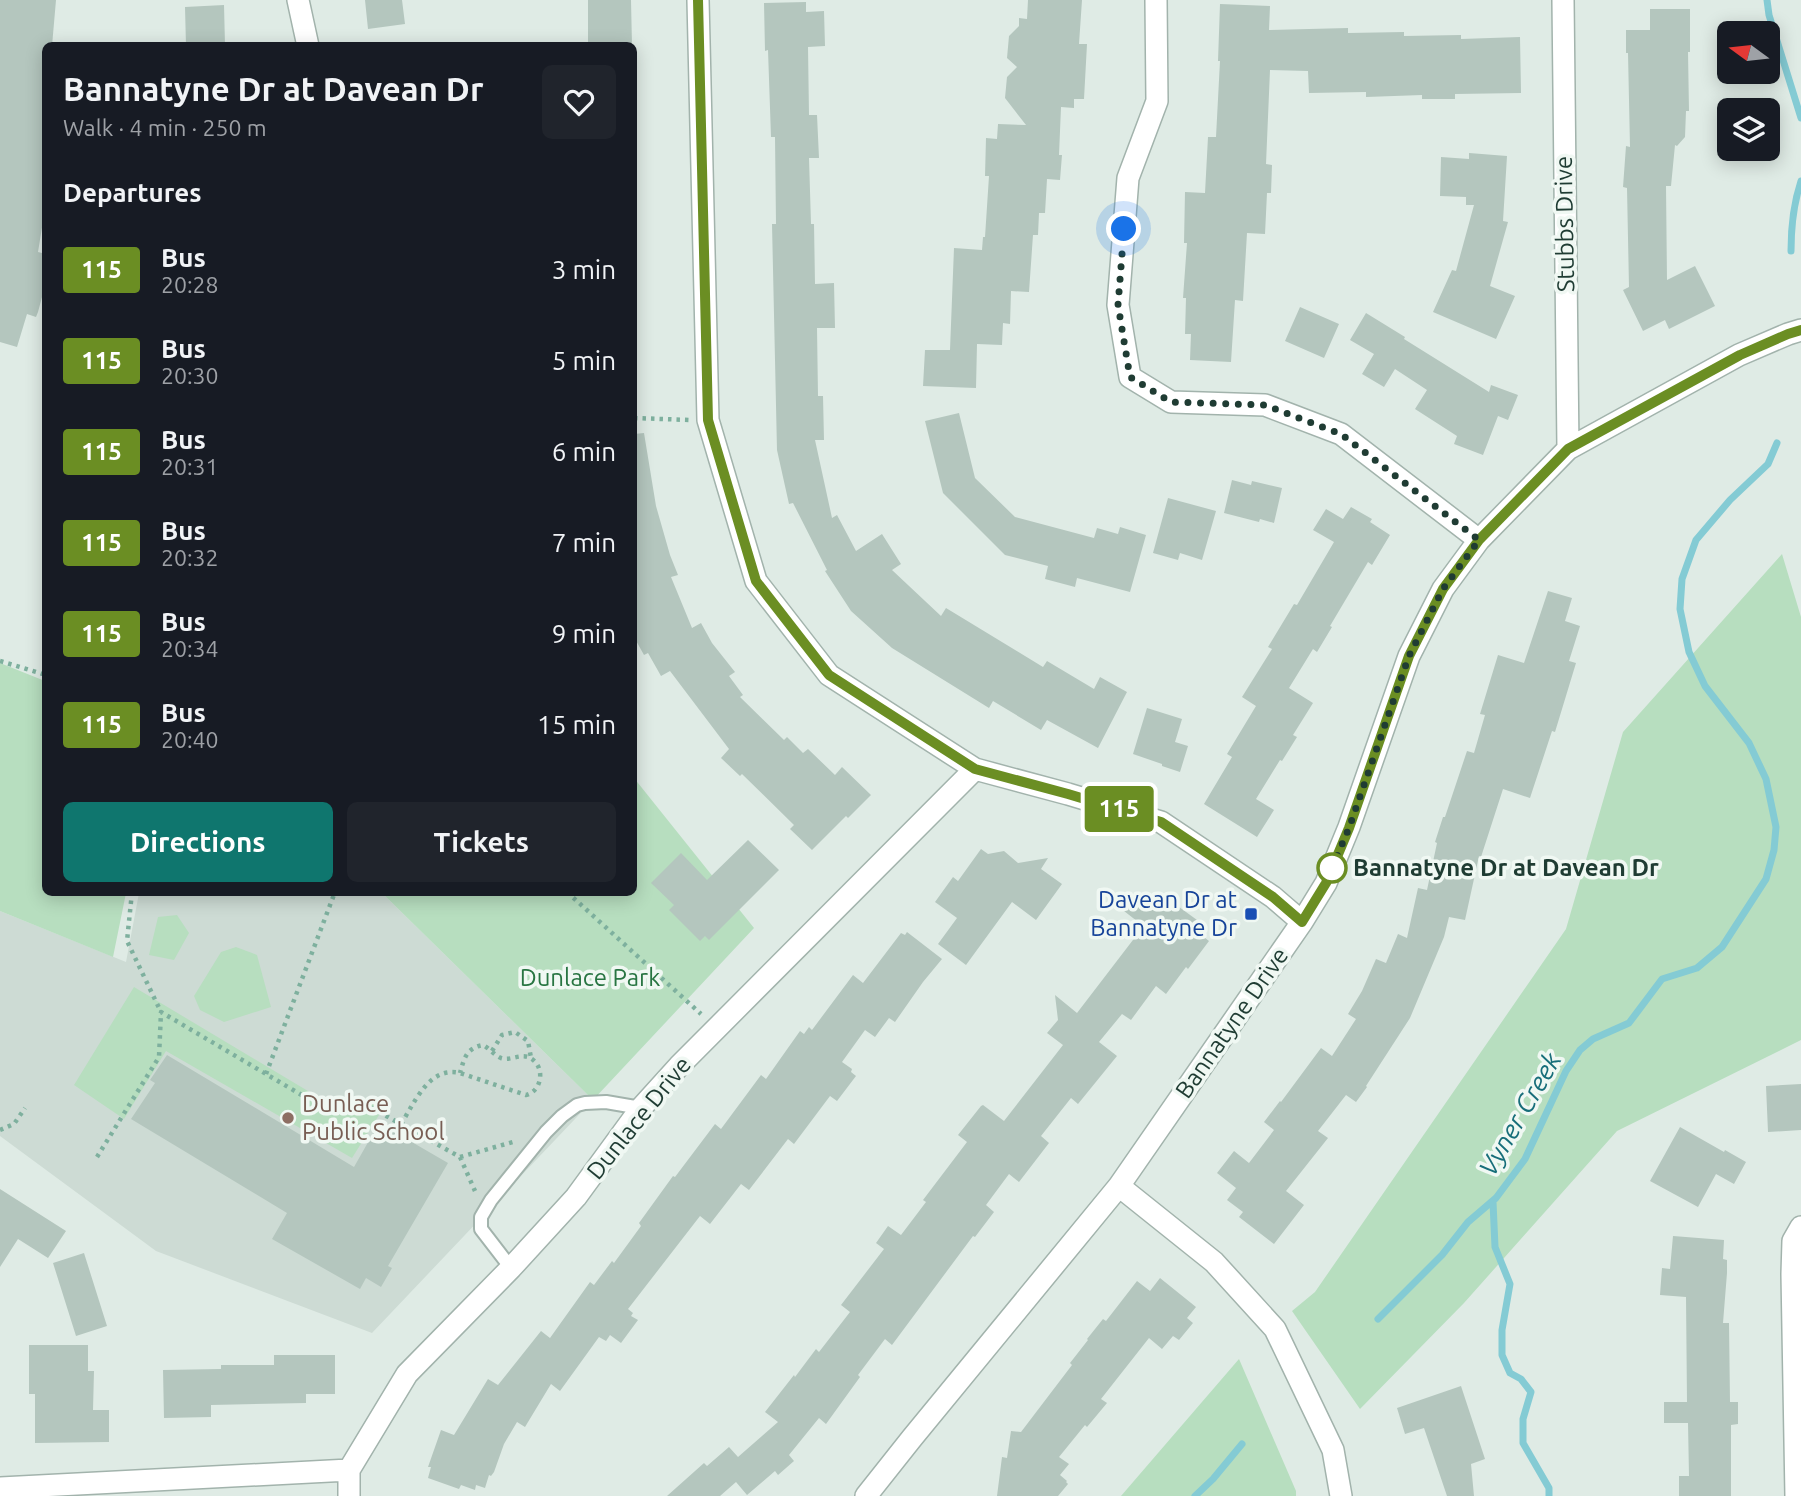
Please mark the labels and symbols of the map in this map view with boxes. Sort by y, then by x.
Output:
north arrow [1717,21,1780,84]
street label: Stubbs Drive [1550,156,1579,292]
your location [1106,211,1141,246]
line badge: 115 [1079,786,1159,832]
marker: Bannatyne Dr at Davean Dr [1317,853,1347,883]
place label: Bannatyne Dr at Davean Dr [1353,854,1659,881]
place label: Davean Dr at Bannatyne Dr [1090,886,1238,941]
marker: Davean Dr at Bannatyne Dr [1243,906,1259,922]
street label: Bannatyne Drive [1170,942,1294,1103]
park label: Dunlace Park [520,964,660,991]
water label: Vyner Creek [1473,1046,1567,1181]
street label: Dunlace Drive [581,1051,696,1184]
place label: Dunlace Public School [302,1090,445,1145]
marker: Dunlace Public School [280,1110,296,1126]

